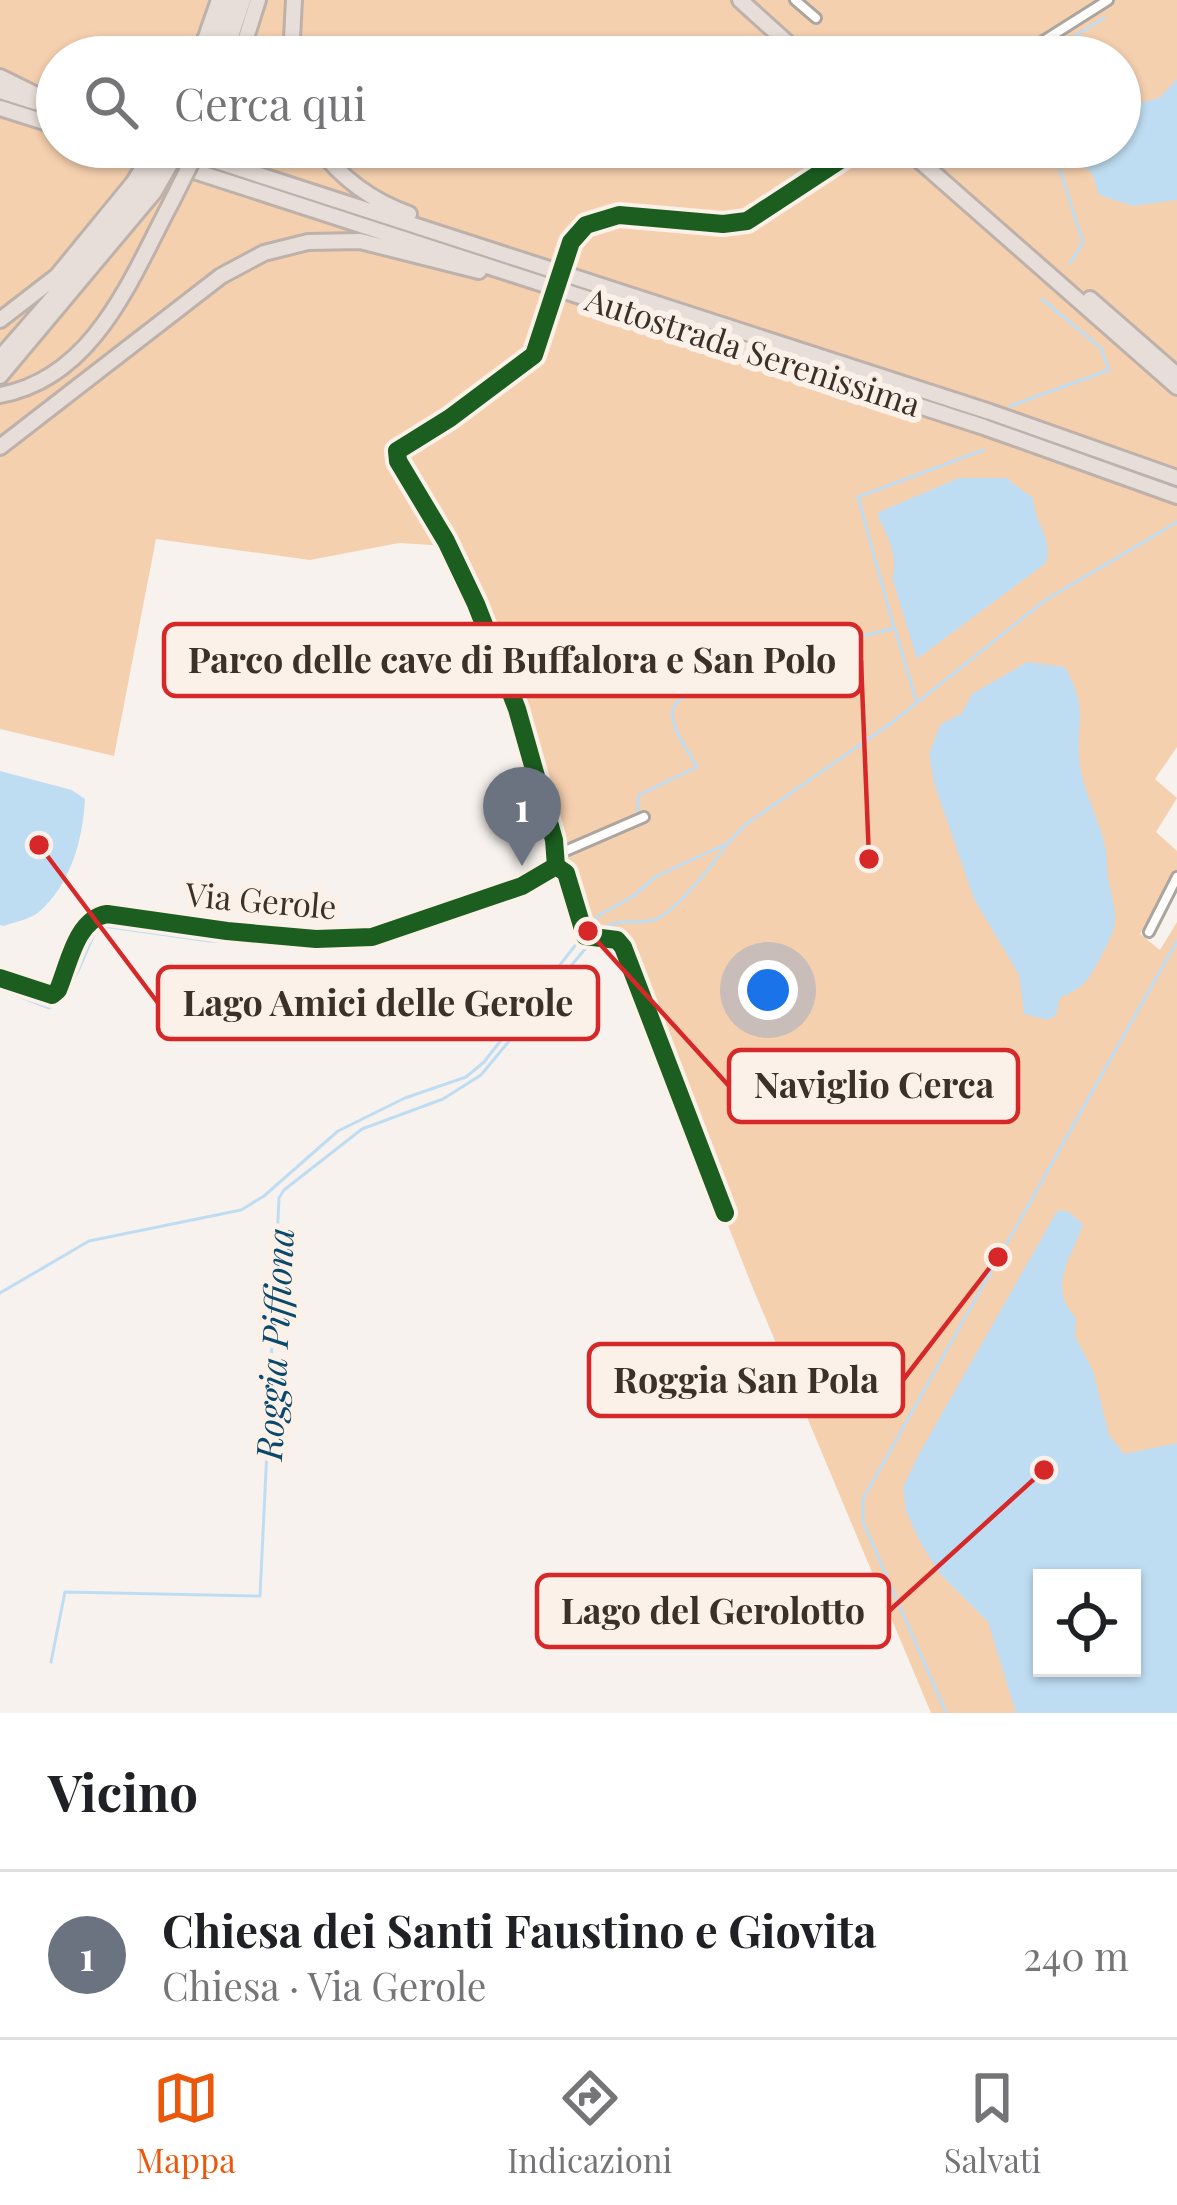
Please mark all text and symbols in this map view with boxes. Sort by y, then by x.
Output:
search box [36,36,1141,168]
icon: search [78,69,144,135]
text: Cerca qui [174,72,366,132]
street label: Autostrada Serenissima [580,275,927,425]
callout: Parco delle cave di Buffalora e San Polo [164,624,861,696]
text: Parco delle cave di Buffalora e San Polo [188,634,836,682]
pin: 1 [483,767,561,866]
street label: Via Gerole [183,870,338,928]
your location [738,960,798,1020]
callout: Lago Amici delle Gerole [158,967,598,1039]
text: Lago Amici delle Gerole [183,977,573,1025]
callout: Naviglio Cerca [729,1050,1018,1122]
text: Naviglio Cerca [754,1059,995,1107]
water label: Roggia Piffiona [243,1226,303,1464]
callout: Roggia San Pola [589,1344,903,1416]
text: Roggia San Pola [613,1354,879,1402]
map controls [1033,1569,1141,1677]
button: locate [1033,1569,1141,1677]
callout: Lago del Gerolotto [537,1575,889,1647]
text: Lago del Gerolotto [561,1585,865,1633]
text: Vicino [48,1757,198,1825]
text: Chiesa dei Santi Faustino e Giovita [162,1899,877,1959]
text: 1 [80,1929,94,1981]
text: 240 m [1023,1929,1129,1981]
text: Chiesa · Via Gerole [162,1959,486,2011]
tab: Mappa [136,2065,236,2181]
tab: Indicazioni [507,2065,672,2181]
tab: Salvati [944,2065,1041,2181]

